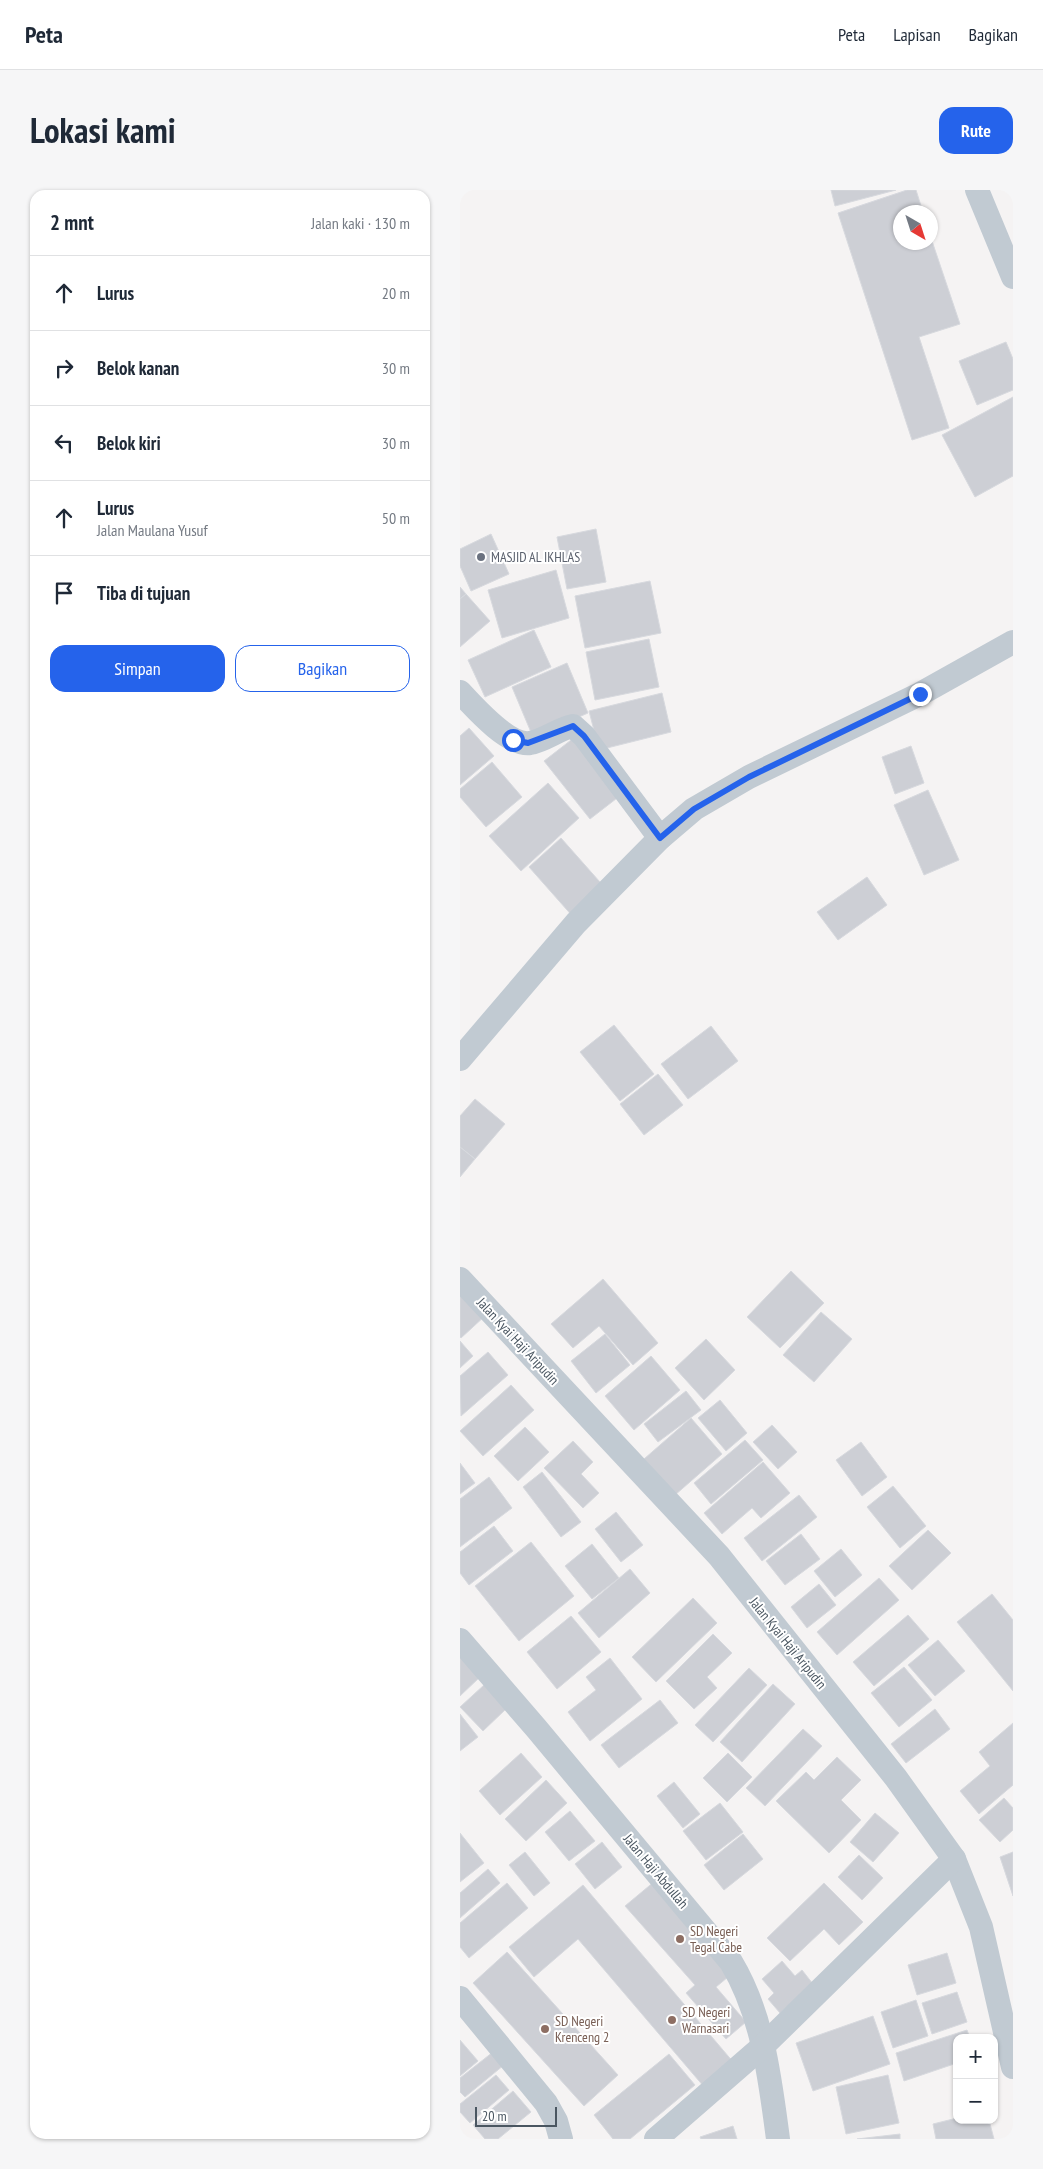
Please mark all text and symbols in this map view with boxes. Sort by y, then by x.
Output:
text: Peta [25,19,63,50]
text: Peta [838,23,865,46]
text: Lapisan [893,23,941,46]
text: Bagikan [969,23,1018,46]
text: Lokasi kami [30,107,176,153]
button: Rute [939,107,1013,154]
north arrow [893,205,938,250]
text: 2 mnt [50,209,94,236]
text: Jalan kaki · 130 m [311,213,410,233]
icon: ahead [50,279,78,307]
text: Lurus [97,281,134,305]
text: 20 m [382,283,410,303]
icon: right [50,354,78,382]
text: Belok kanan [97,356,179,380]
text: 30 m [382,358,410,378]
icon: left [50,429,78,457]
text: Belok kiri [97,431,161,455]
text: 30 m [382,433,410,453]
text: Lurus [97,496,134,520]
icon: ahead [50,504,78,532]
text: 50 m [382,508,410,528]
text: Jalan Maulana Yusuf [97,520,208,540]
place label: MASJID AL IKHLAS [491,548,580,566]
marker: MASJID AL IKHLAS [475,551,487,563]
icon: arrive [50,579,78,607]
text: Tiba di tujuan [97,581,190,605]
button: Simpan [50,645,225,692]
button: Bagikan [235,645,410,692]
route end [909,683,932,706]
route start [502,729,525,752]
street label: Jalan Kyai Haji Aripudin [472,1293,563,1388]
street label: Jalan Kyai Haji Aripudin [745,1593,830,1692]
street label: Jalan Haji Abdullah [619,1829,692,1912]
place label: SD Negeri Tegal Cabe [690,1922,742,1956]
marker: SD Negeri Tegal Cabe [674,1933,686,1945]
place label: SD Negeri Warnasari [682,2003,730,2037]
place label: SD Negeri Krenceng 2 [555,2012,609,2046]
marker: SD Negeri Warnasari [666,2014,678,2026]
marker: SD Negeri Krenceng 2 [539,2023,551,2035]
map controls [953,2034,998,2124]
button: + [953,2034,998,2079]
button: − [953,2079,998,2124]
scale bar [475,2104,558,2127]
text: 20 m [482,2107,507,2125]

